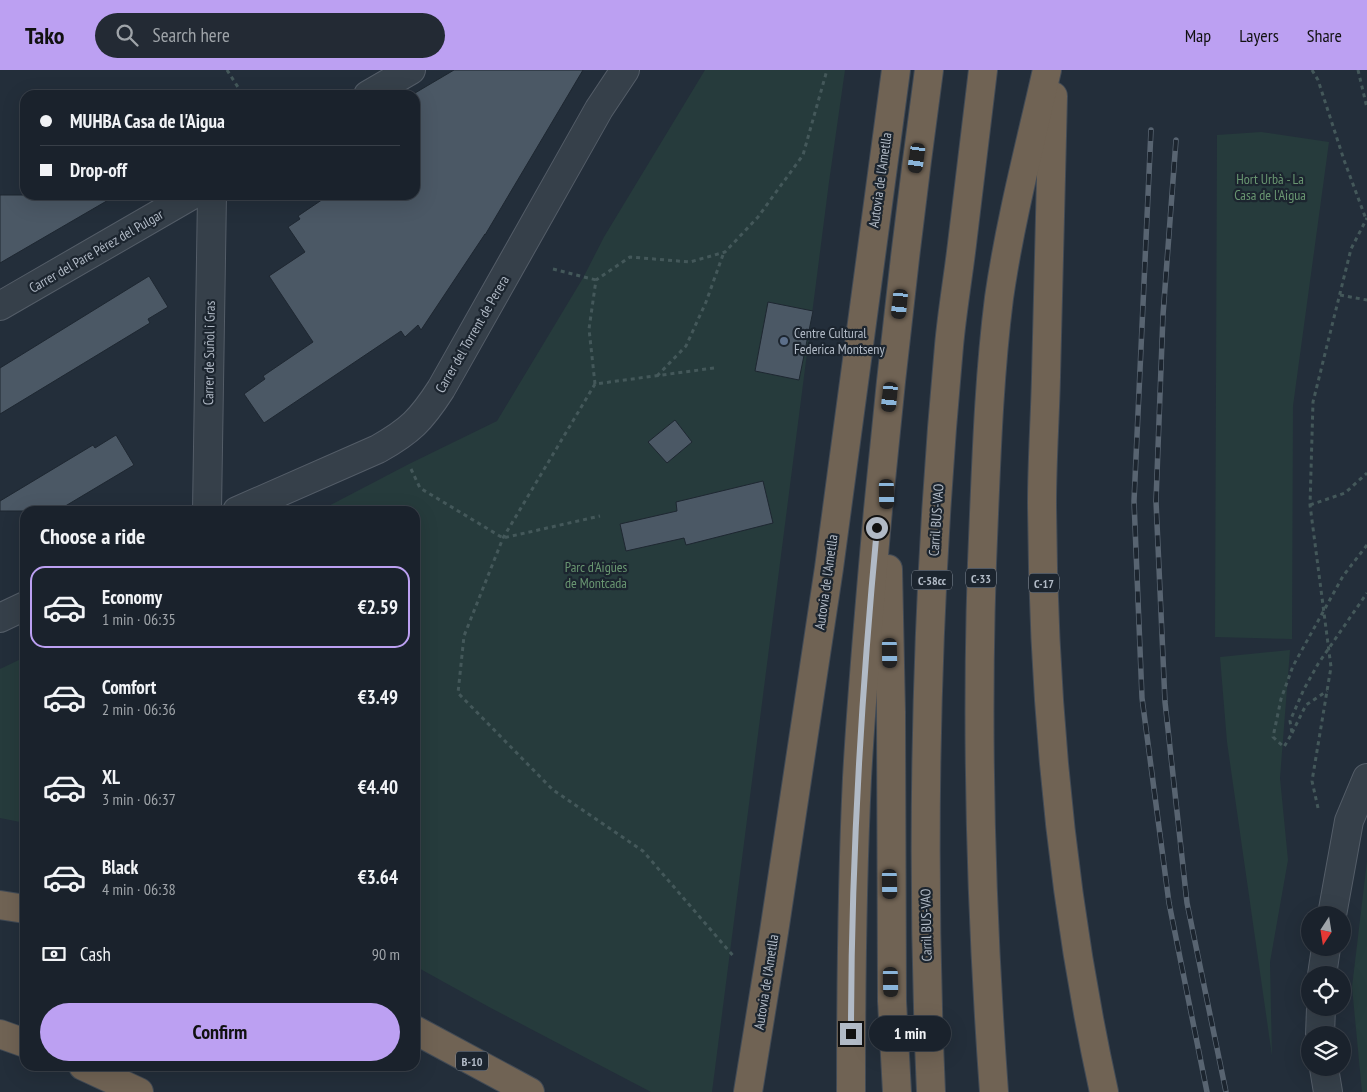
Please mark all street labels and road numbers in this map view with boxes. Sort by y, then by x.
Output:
street label: Autovia de l'Ametlla [864,131,896,229]
street label: Carrer del Pare Pérez del Pulgar [26,205,166,297]
street label: Carrer del Torrent de Perera [431,272,513,396]
street label: Carrer de Suñol i Gras [199,300,219,405]
street label: Carril BUS-VAO [924,483,948,557]
street label: Autovia de l'Ametlla [810,533,842,631]
road number: C-33 [966,568,996,588]
road number: C-58cc [912,570,952,590]
road number: C-17 [1029,573,1059,592]
street label: Carril BUS-VAO [916,888,936,961]
street label: Autovia de l'Ametlla [750,933,782,1031]
road number: B-10 [456,1051,488,1070]

